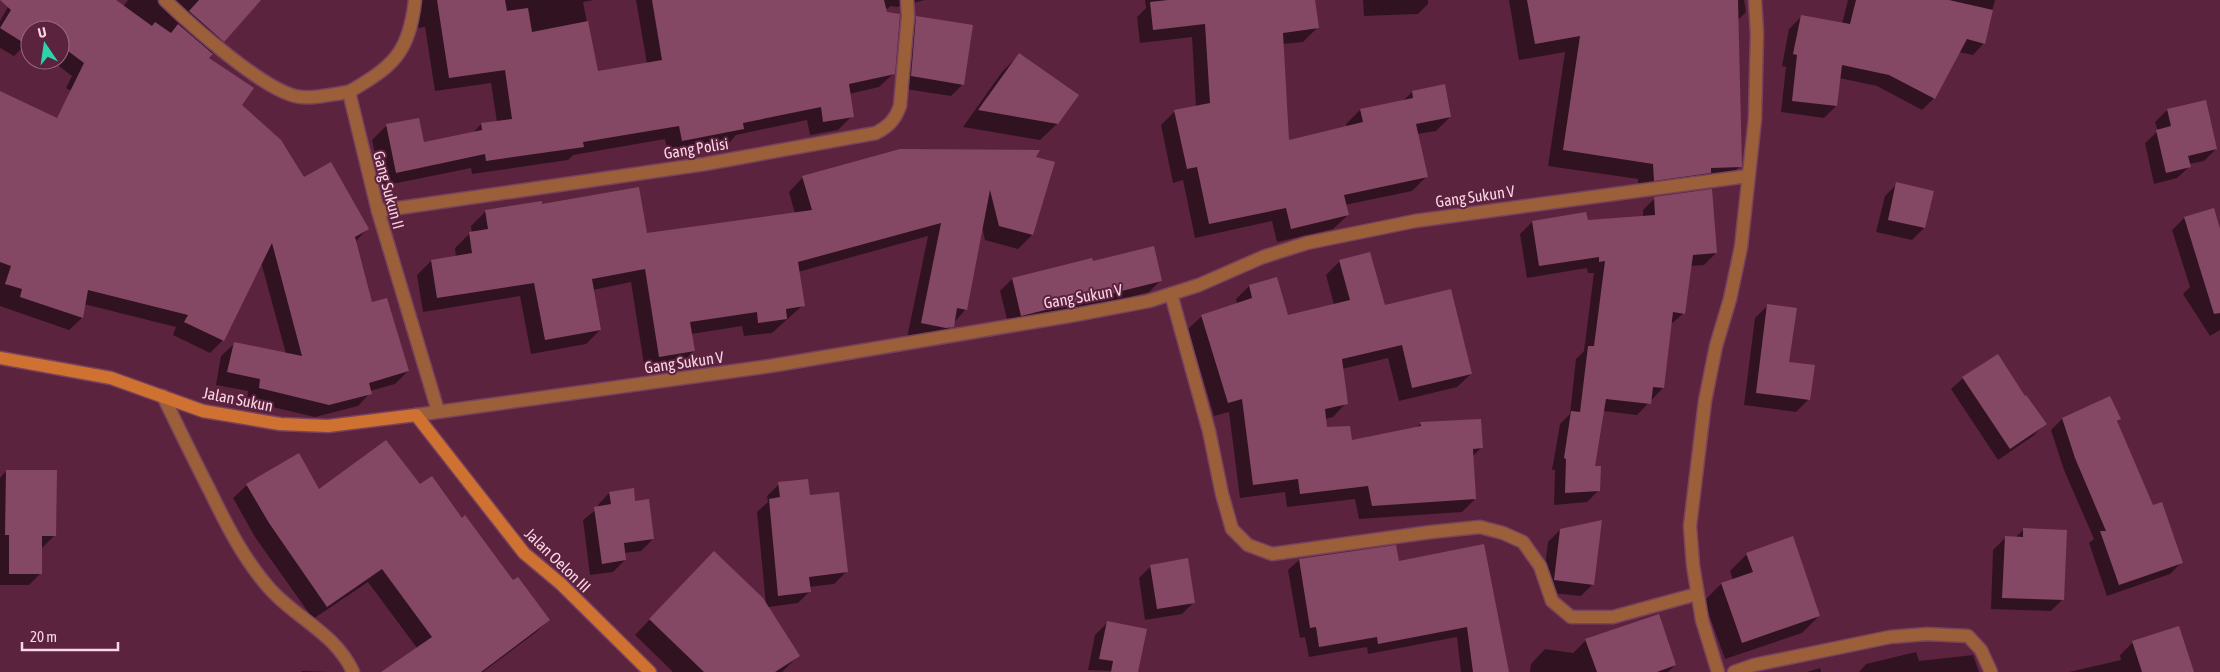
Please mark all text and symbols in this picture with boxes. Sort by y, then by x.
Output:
north arrow [20,20,70,70]
text: U [36,24,48,41]
street label: Gang Polisi [662,134,730,163]
street label: Gang Sukun II [369,149,408,231]
street label: Gang Sukun V [1434,182,1516,211]
street label: Gang Sukun V [1042,280,1124,313]
street label: Gang Sukun V [643,348,725,377]
street label: Jalan Sukun [201,383,275,415]
street label: Jalan Oelon III [521,524,595,596]
scale bar [22,620,119,652]
text: 20 m [30,628,57,645]

